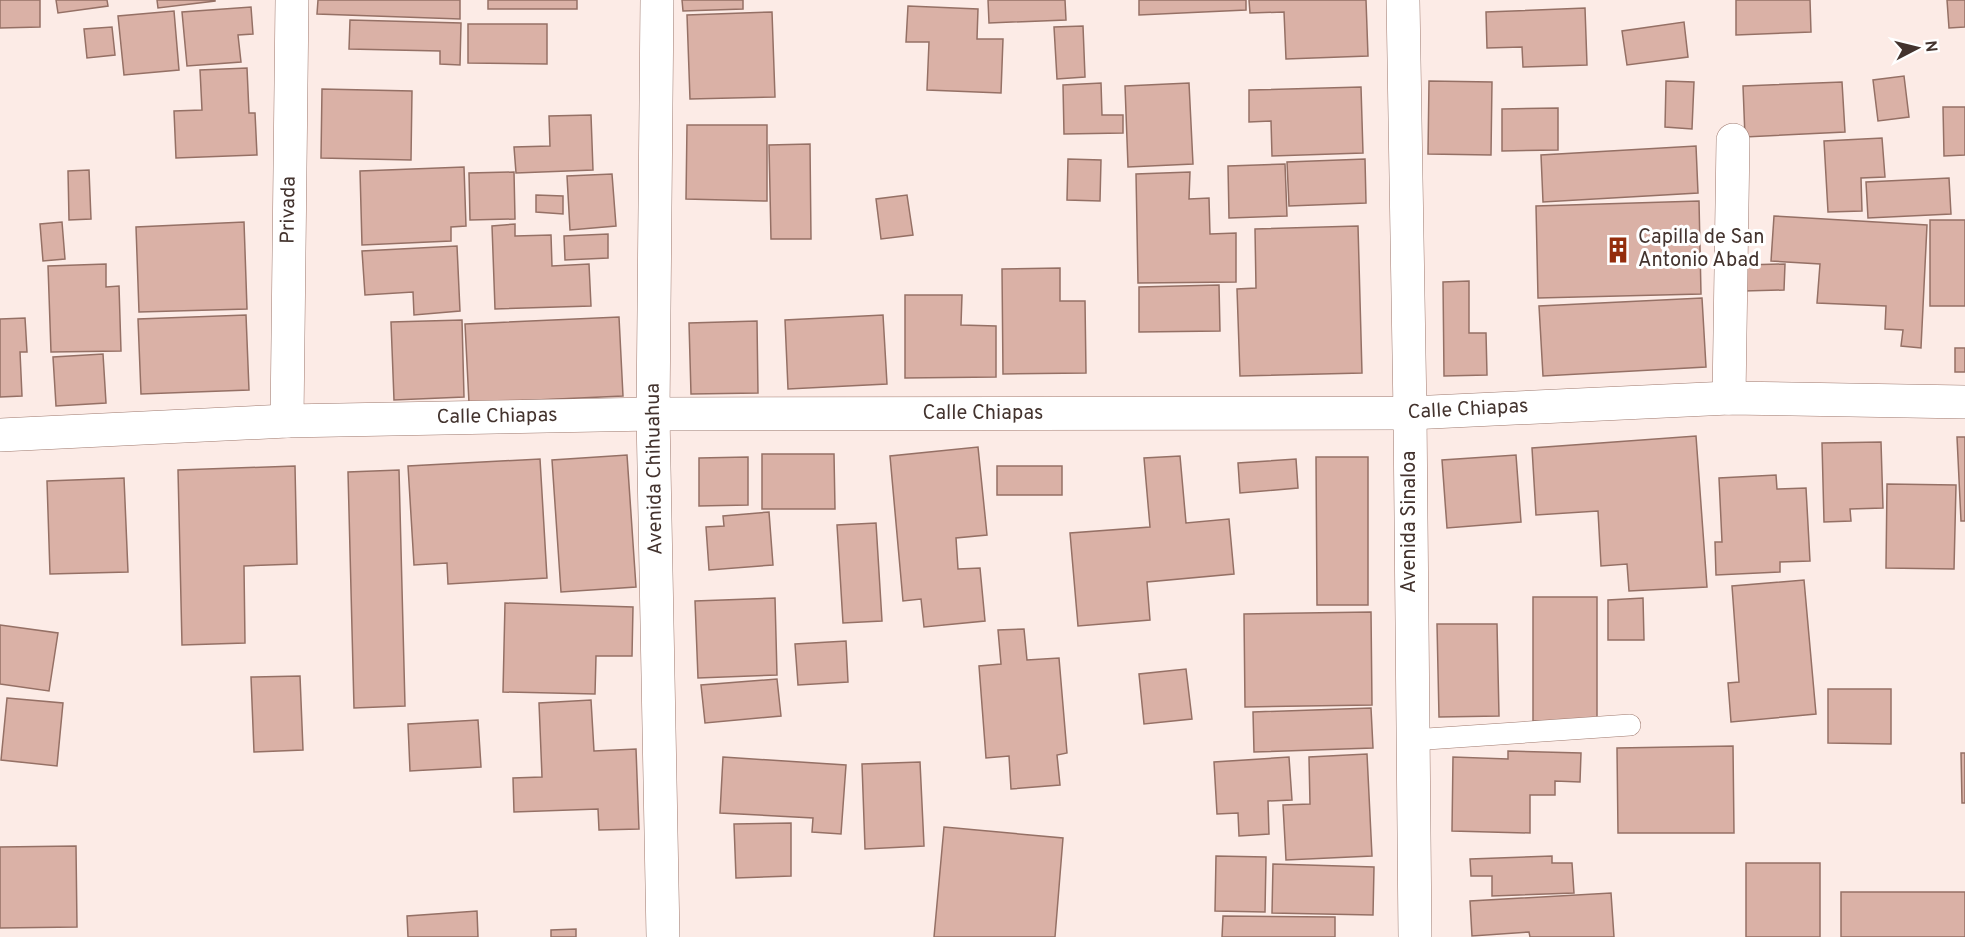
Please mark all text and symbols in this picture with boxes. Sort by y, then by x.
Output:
north arrow [1887,18,1947,78]
text: N [1919,39,1941,53]
street label: Privada [275,176,303,244]
place label: Capilla de San Antonio Abad [1638,225,1765,274]
building icon: Capilla de San Antonio Abad [1603,235,1633,265]
street label: Avenida Chihuahua [640,383,670,555]
street label: Calle Chiapas [1407,394,1529,426]
street label: Calle Chiapas [923,401,1043,427]
street label: Calle Chiapas [436,403,558,431]
street label: Avenida Sinaloa [1397,451,1423,593]

